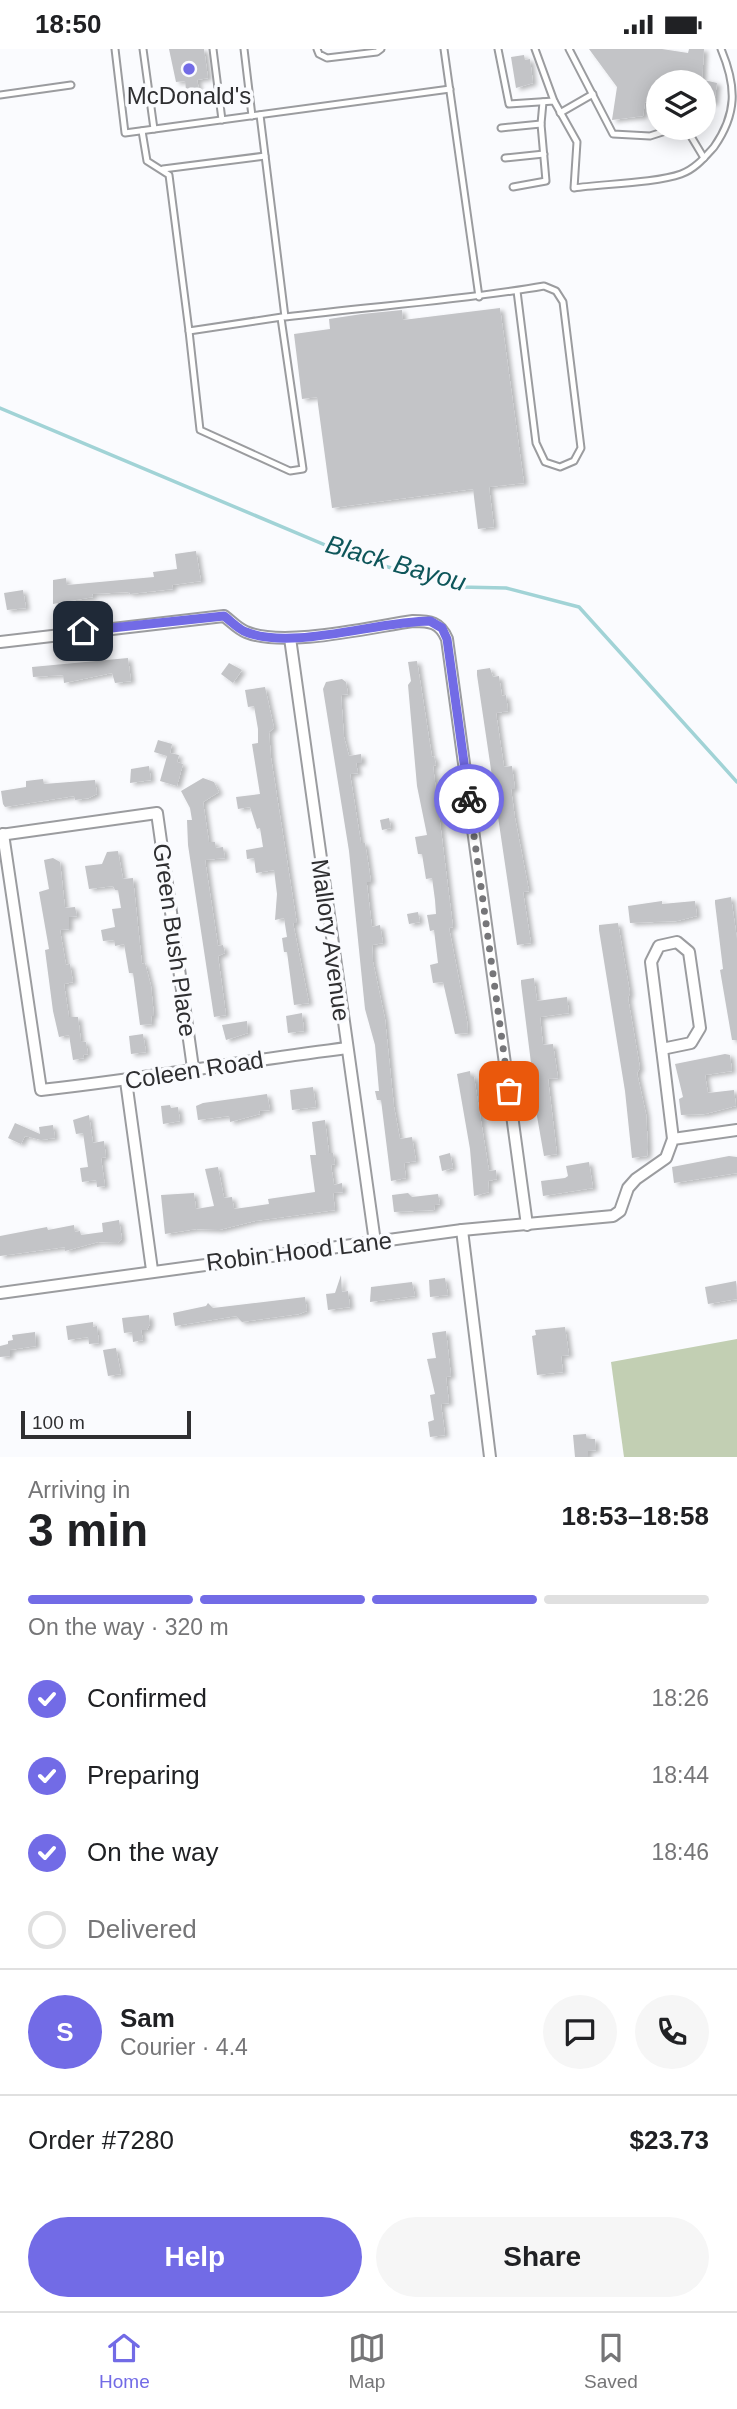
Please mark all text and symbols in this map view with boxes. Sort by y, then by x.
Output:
text: 18:50 [35,9,102,39]
marker: McDonald's [181,61,197,77]
map controls [646,70,716,140]
button: layers [646,70,716,140]
place label: McDonald's [127,82,251,109]
water label: Black Bayou [322,529,470,597]
pin [53,601,113,661]
icon: home [64,612,102,650]
courier [434,764,504,834]
icon: bike [450,780,488,818]
street label: Green Bush Place [148,842,202,1038]
street label: Mallory Avenue [306,857,356,1023]
street label: Coleen Road [123,1046,265,1094]
pin [479,1061,539,1121]
icon: bag [490,1072,528,1110]
street label: Robin Hood Lane [205,1226,393,1276]
scale bar [21,1408,191,1440]
text: 100 m [32,1412,85,1433]
text: Arriving in [28,1477,130,1503]
text: 18:53–18:58 [562,1501,709,1531]
text: 3 min [28,1504,148,1556]
text: On the way · 320 m [28,1614,229,1640]
icon: check [28,1680,66,1718]
text: Confirmed [87,1683,207,1713]
text: 18:26 [651,1685,709,1711]
icon: check [28,1757,66,1795]
text: Preparing [87,1760,200,1790]
text: 18:44 [651,1762,709,1788]
icon: check [28,1834,66,1872]
text: On the way [87,1837,219,1867]
text: 18:46 [651,1839,709,1865]
text: Delivered [87,1914,197,1944]
button: chat [543,1995,617,2069]
button: phone [635,1995,709,2069]
text: Sam [120,2003,175,2033]
text: S [56,2017,74,2047]
text: Courier · 4.4 [120,2034,248,2060]
text: Order #7280 [28,2125,174,2155]
text: $23.73 [629,2125,709,2155]
button: Help [28,2217,362,2297]
button: Share [376,2217,709,2297]
tab: Home [99,2329,150,2393]
tab: Map [348,2329,386,2393]
tab: Saved [584,2329,638,2393]

